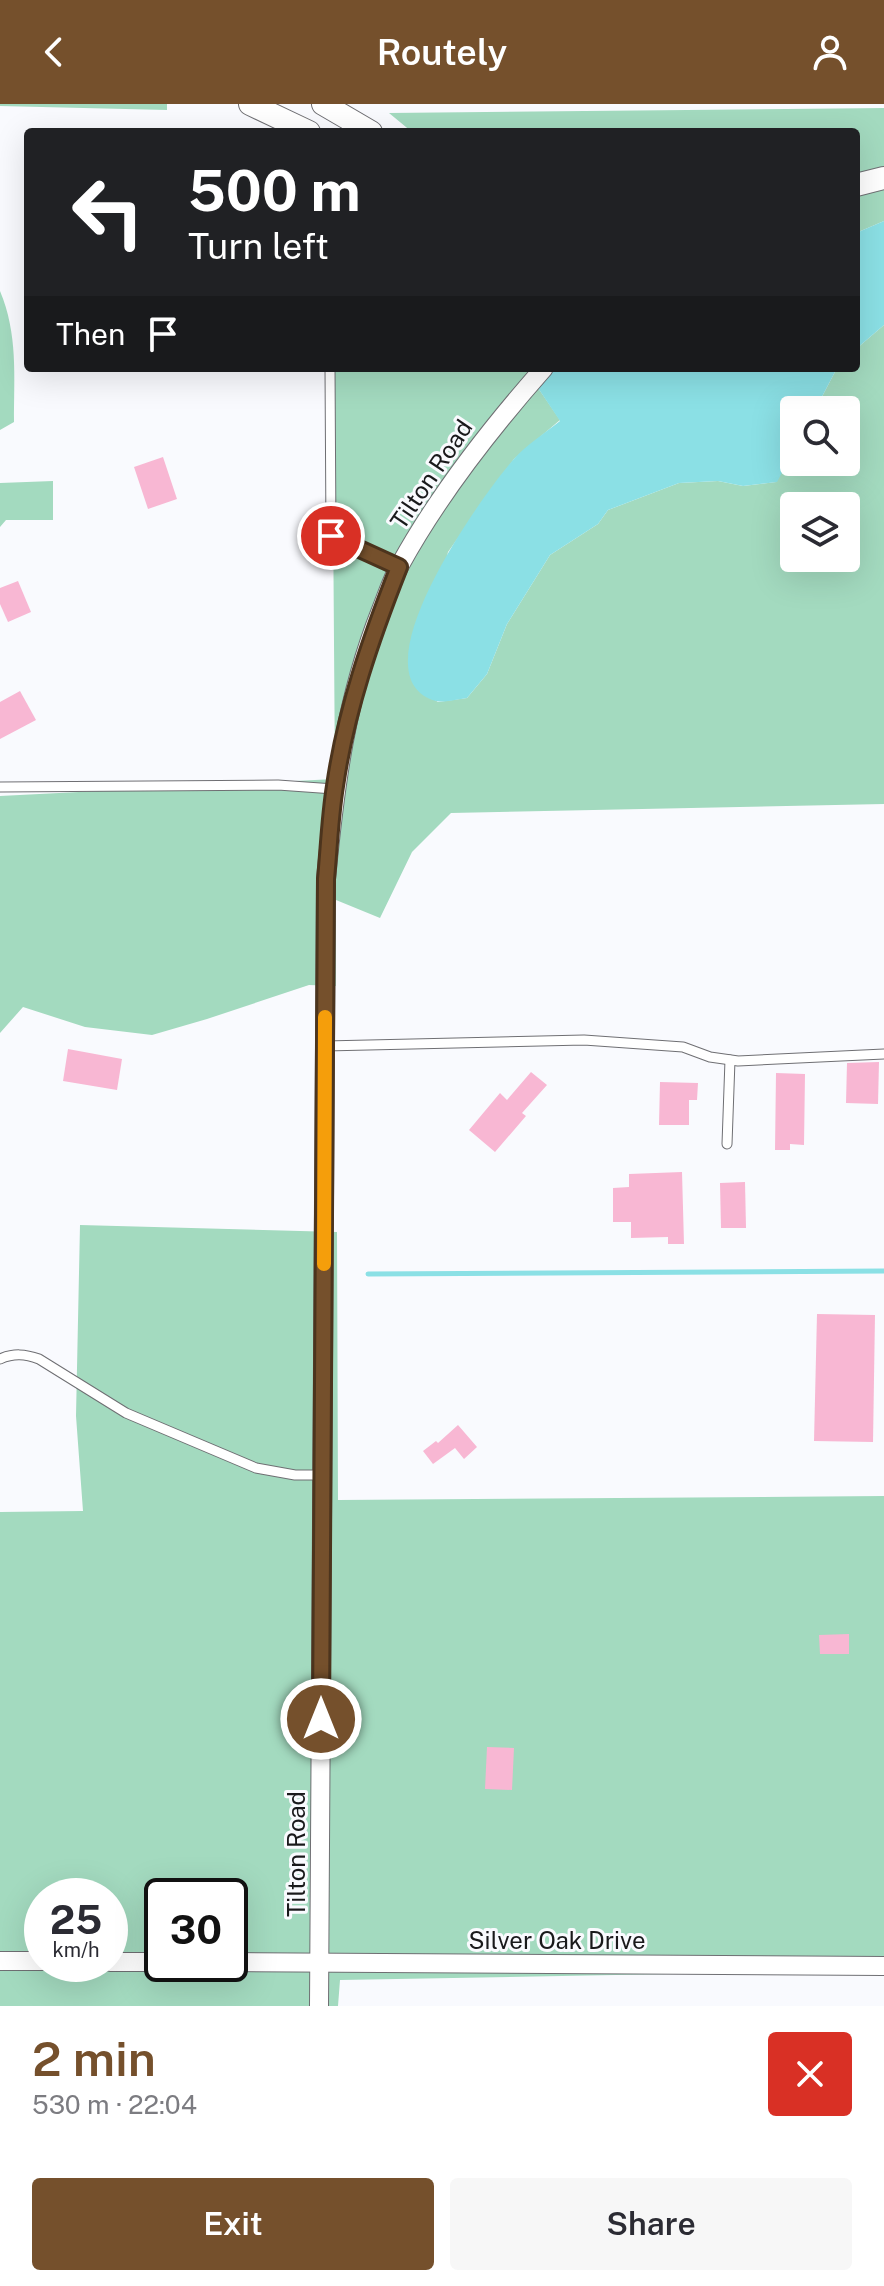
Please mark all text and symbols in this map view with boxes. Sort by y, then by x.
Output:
icon: back [32,30,76,74]
icon: person [808,30,852,74]
text: Routely [377,31,507,73]
text: 500 m [188,158,361,224]
icon: left [56,160,160,264]
text: Turn left [188,225,329,267]
icon: arrive [141,312,185,356]
text: Then [56,316,125,352]
map controls [780,396,860,572]
button: search [780,396,860,476]
street label: Tilton Road [384,414,478,534]
button: layers [780,492,860,572]
pin [297,502,365,570]
icon: arrive [309,514,353,558]
position arrow [279,1677,363,1761]
street label: Tilton Road [282,1791,310,1917]
speed limit sign: 30 [144,1878,248,1982]
text: 25 [50,1896,102,1943]
street label: Silver Oak Drive [468,1926,646,1954]
text: km/h [52,1938,100,1962]
text: 2 min [32,2030,156,2087]
button: close [768,2032,852,2116]
text: 530 m · 22:04 [32,2089,197,2120]
button: Exit [32,2178,434,2270]
button: Share [450,2178,852,2270]

